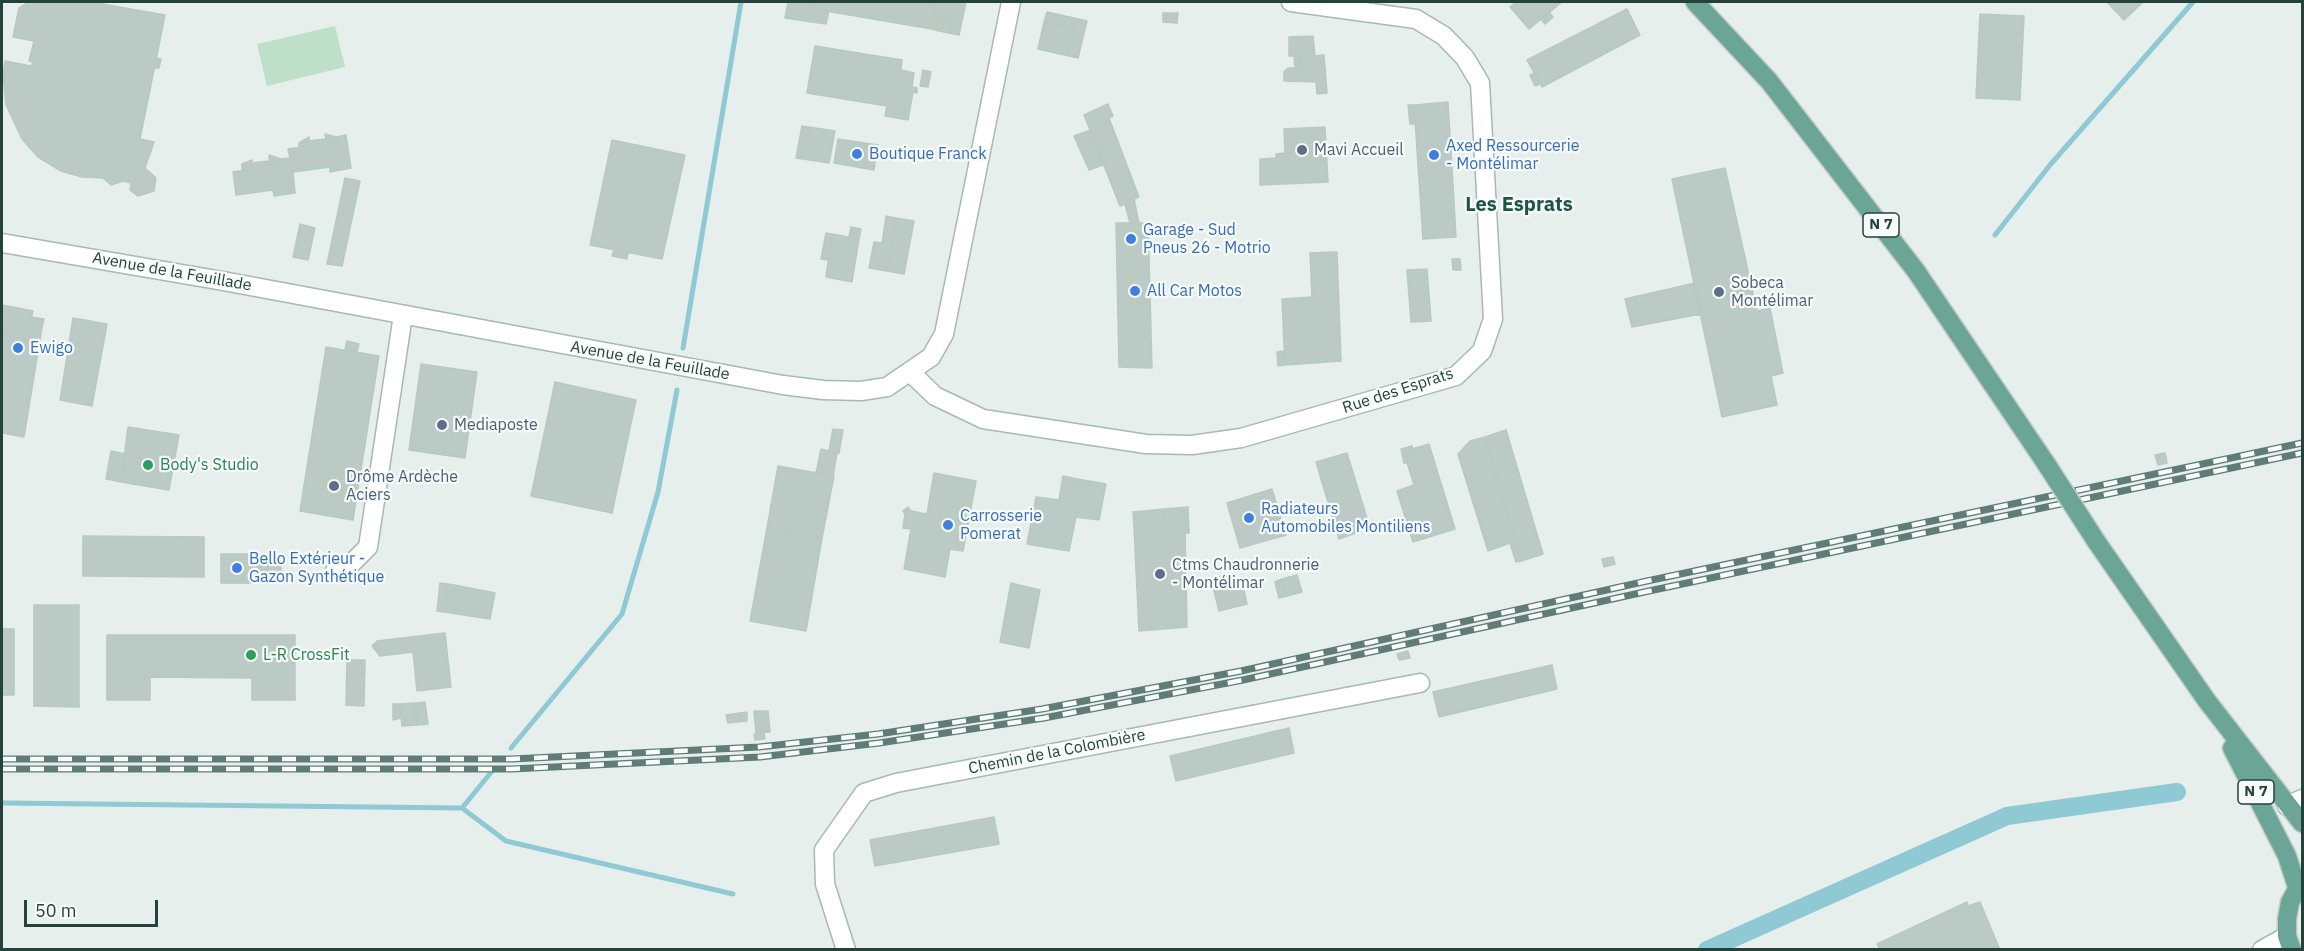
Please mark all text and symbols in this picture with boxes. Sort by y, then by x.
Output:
place label: Axed Ressourcerie - Montélimar [1446,136,1580,174]
place label: Mavi Accueil [1314,140,1404,160]
marker: Mavi Accueil [1295,143,1309,157]
place label: Boutique Franck [869,144,987,164]
marker: Boutique Franck [850,147,864,161]
marker: Axed Ressourcerie - Montélimar [1427,148,1441,162]
district label: Les Esprats [1465,193,1573,217]
road number: N 7 [1863,213,1899,237]
place label: Garage - Sud Pneus 26 - Motrio [1143,220,1271,258]
marker: Garage - Sud Pneus 26 - Motrio [1124,232,1138,246]
street label: Avenue de la Feuillade [91,249,253,295]
place label: Sobeca Montélimar [1731,273,1813,311]
place label: All Car Motos [1147,281,1242,301]
marker: All Car Motos [1128,284,1142,298]
marker: Sobeca Montélimar [1712,285,1726,299]
place label: Ewigo [30,338,73,358]
street label: Avenue de la Feuillade [569,338,731,384]
marker: Ewigo [11,341,25,355]
street label: Rue des Esprats [1340,364,1456,418]
place label: Mediaposte [454,415,538,435]
marker: Mediaposte [435,418,449,432]
place label: Body's Studio [160,455,259,475]
marker: Body's Studio [141,458,155,472]
place label: Drôme Ardèche Aciers [346,467,458,505]
marker: Drôme Ardèche Aciers [327,479,341,493]
place label: Radiateurs Automobiles Montiliens [1261,499,1430,537]
place label: Carrosserie Pomerat [960,506,1042,544]
marker: Radiateurs Automobiles Montiliens [1242,511,1256,525]
marker: Carrosserie Pomerat [941,518,955,532]
place label: Bello Extérieur - Gazon Synthétique [249,549,384,587]
place label: Ctms Chaudronnerie - Montélimar [1172,555,1319,593]
marker: Bello Extérieur - Gazon Synthétique [230,561,244,575]
marker: Ctms Chaudronnerie - Montélimar [1153,567,1167,581]
place label: L-R CrossFit [263,645,350,665]
marker: L-R CrossFit [244,648,258,662]
street label: Chemin de la Colombière [967,725,1147,779]
road number: N 7 [2238,780,2274,804]
scale bar [27,888,160,926]
text: 50 m [35,899,77,922]

